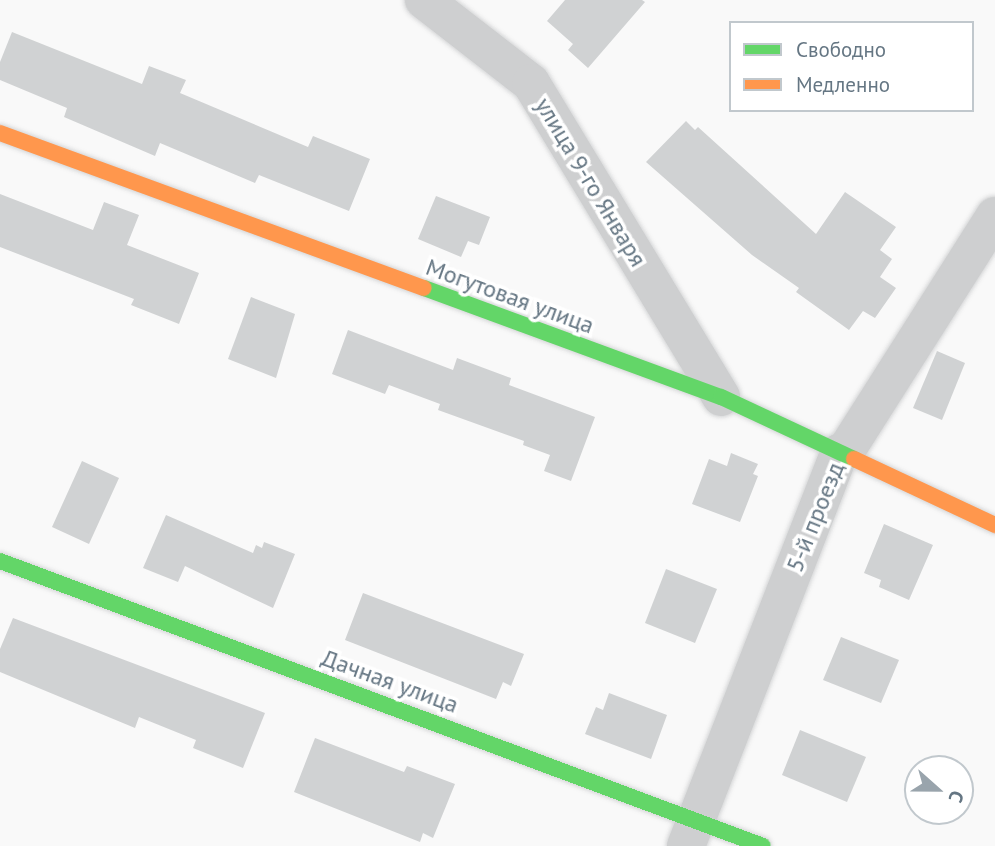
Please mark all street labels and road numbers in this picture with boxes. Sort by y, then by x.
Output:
street label: улица 9-го Января [529,92,653,272]
street label: Могутовая улица [422,252,598,340]
street label: 5-й проезд [780,458,850,576]
street label: Дачная улица [318,643,462,719]

